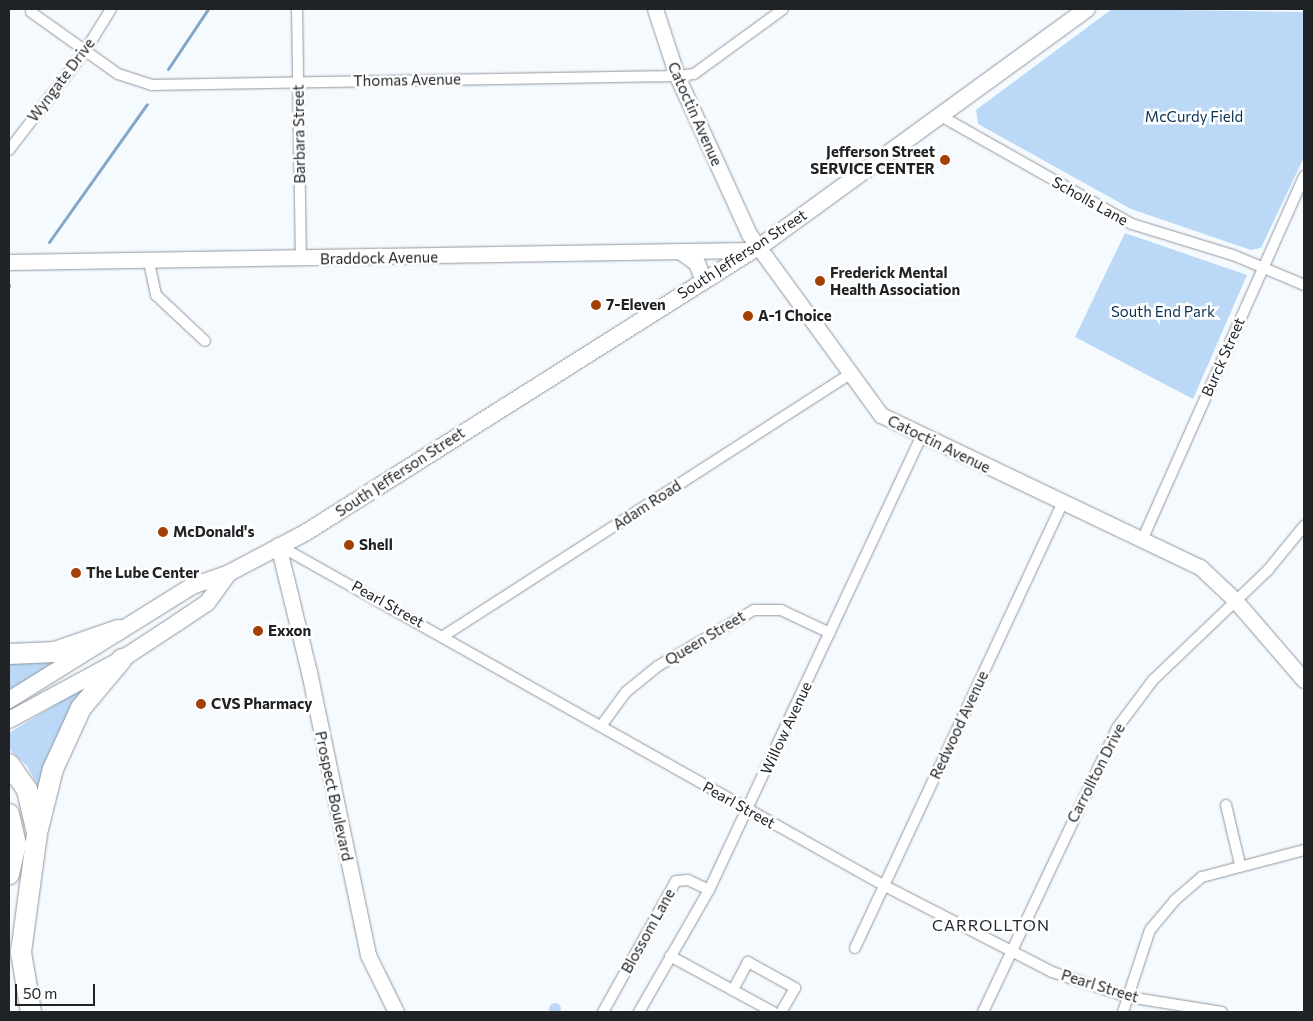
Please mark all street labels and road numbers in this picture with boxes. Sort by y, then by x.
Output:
street label: Wyngate Drive [24,35,98,125]
street label: Catoctin Avenue [664,59,726,169]
street label: Thomas Avenue [353,70,461,90]
street label: Barbara Street [289,84,309,184]
street label: Scholls Lane [1049,173,1131,229]
street label: South Jefferson Street [674,206,810,302]
street label: Braddock Avenue [320,248,438,268]
street label: Burck Street [1198,315,1248,399]
street label: Catoctin Avenue [885,411,993,477]
street label: South Jefferson Street [332,424,468,520]
street label: Adam Road [610,476,684,534]
street label: Pearl Street [349,577,427,631]
street label: Queen Street [662,607,748,669]
street label: Redwood Avenue [926,668,992,782]
street label: Willow Avenue [757,679,815,777]
street label: Carrollton Drive [1063,720,1129,826]
street label: Prospect Boulevard [311,729,357,863]
street label: Pearl Street [700,778,778,832]
street label: Blossom Lane [617,886,679,976]
street label: Pearl Street [1059,966,1141,1006]

